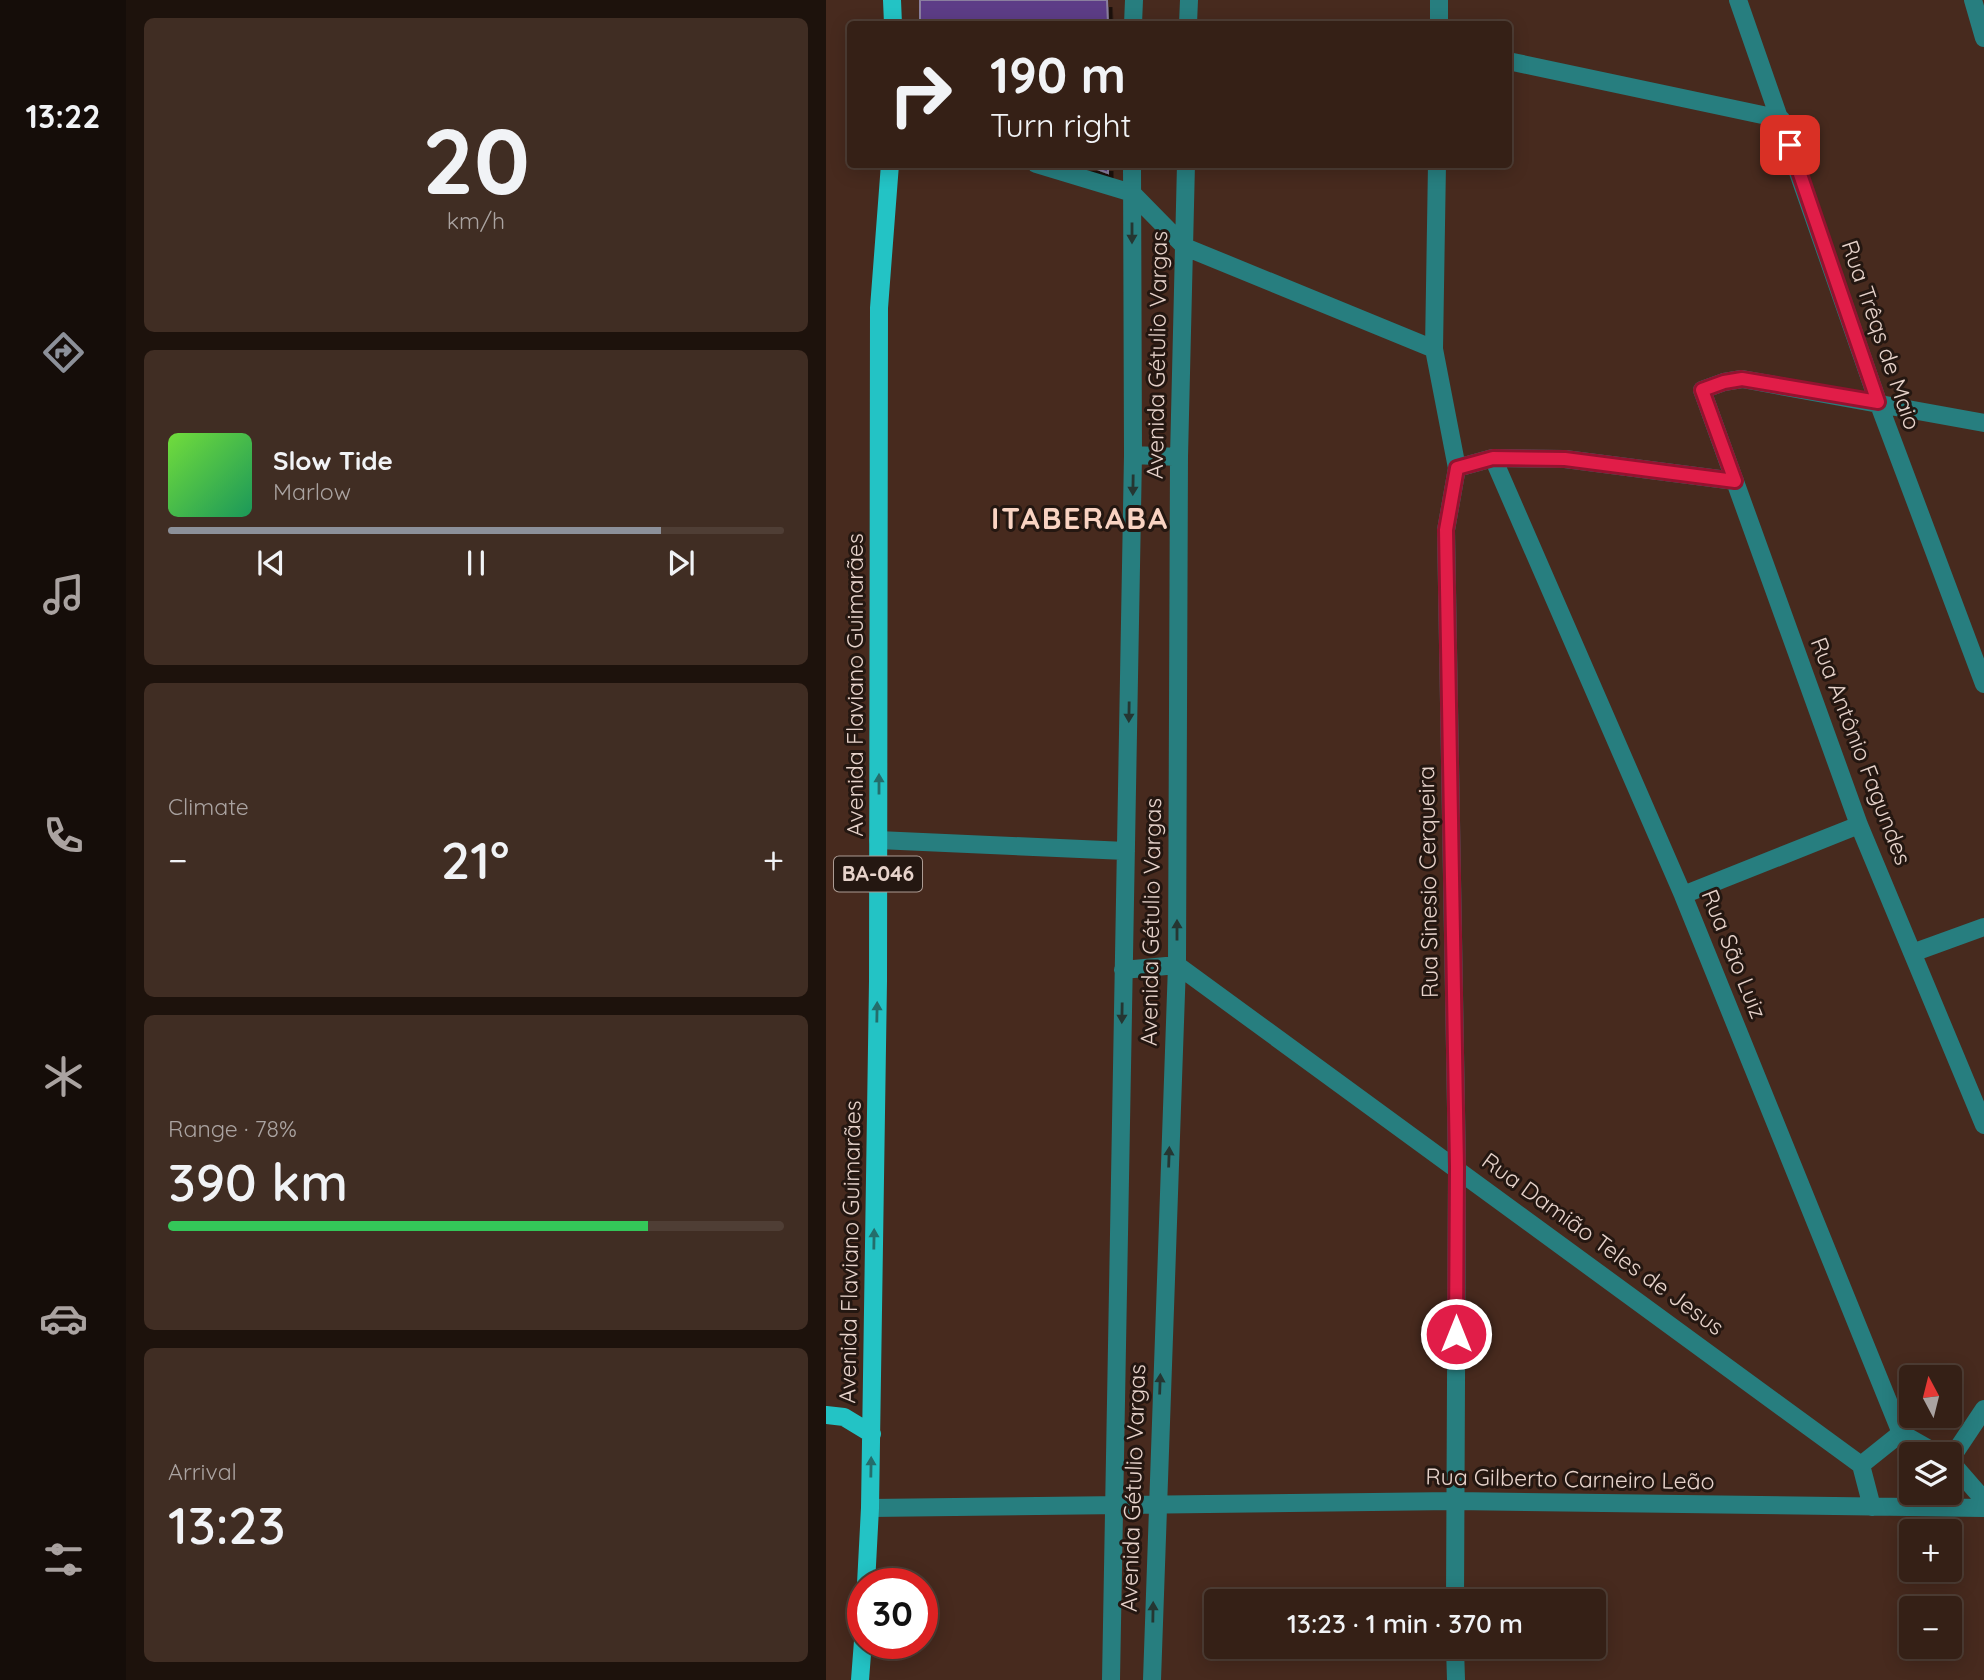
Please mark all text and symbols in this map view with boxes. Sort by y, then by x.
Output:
text: 190 m [990,44,1126,105]
icon: right [875,49,966,140]
text: 13:22 [26,96,100,136]
text: 20 [422,103,530,217]
text: Turn right [990,105,1131,145]
pin [1760,115,1820,175]
icon: arrive [1771,126,1809,164]
text: km/h [447,206,505,235]
one-way arrow [1126,222,1138,244]
street label: Avenida Gétulio Vargas [1140,231,1173,479]
street label: Rua Trêqs de Maio [1835,236,1927,433]
icon: directions [39,328,88,377]
text: Slow Tide [273,444,393,477]
one-way arrow [1127,474,1139,496]
text: Marlow [273,477,351,506]
district label: ITABERABA [991,499,1169,537]
street label: Avenida Flaviano Guimarães [840,533,869,837]
icon: previous [252,544,290,582]
icon: pause [457,544,495,582]
icon: next [662,544,700,582]
icon: music [39,570,88,619]
street label: Rua Antônio Fagundes [1805,633,1918,869]
one-way arrow [1123,701,1135,723]
street label: Rua Sinesio Cerqueira [1411,766,1444,998]
one-way arrow [873,773,884,795]
text: Climate [168,792,249,821]
street label: Avenida Gétulio Vargas [1134,798,1167,1046]
icon: phone [39,811,88,860]
text: 21° [441,827,509,892]
text: − [168,836,188,884]
text: + [763,836,784,884]
road number: BA-046 [834,856,922,892]
street label: Rua São Luiz [1695,885,1774,1023]
one-way arrow [1171,918,1183,940]
one-way arrow [871,1000,883,1022]
one-way arrow [1116,1002,1128,1024]
icon: climate [39,1052,88,1101]
street label: Avenida Flaviano Guimarães [832,1100,867,1404]
text: Range · 78% [168,1114,297,1143]
one-way arrow [1164,1146,1175,1168]
street label: Rua Damião Teles de Jesus [1477,1146,1730,1341]
text: 390 km [168,1149,348,1214]
one-way arrow [869,1228,880,1250]
icon: car [39,1294,88,1343]
position arrow [1419,1297,1493,1371]
street label: Avenida Gétulio Vargas [1114,1363,1151,1613]
north arrow [1899,1365,1962,1428]
map controls [1899,1365,1962,1659]
one-way arrow [1155,1373,1166,1395]
button: layers [1899,1442,1962,1505]
one-way arrow [865,1455,877,1477]
text: Arrival [168,1457,237,1486]
street label: Rua Gilberto Carneiro Leão [1425,1461,1715,1496]
text: 13:23 [168,1492,285,1557]
button: + [1899,1519,1962,1582]
icon: filters [39,1535,88,1584]
speed limit sign: 30 [847,1568,938,1659]
button: − [1899,1596,1962,1659]
one-way arrow [1147,1601,1159,1623]
text: 13:23 · 1 min · 370 m [1287,1607,1523,1640]

